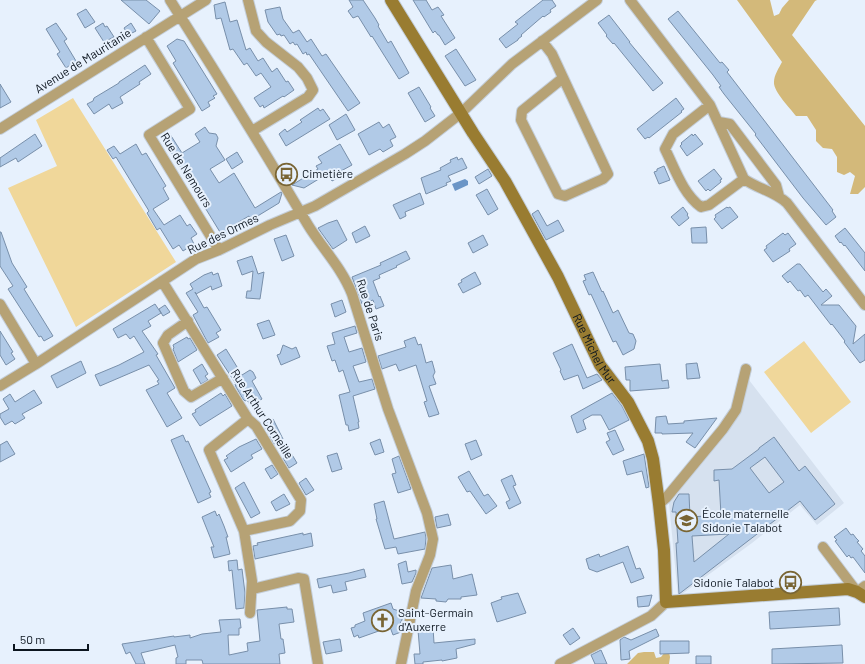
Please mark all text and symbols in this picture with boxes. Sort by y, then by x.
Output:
street label: Avenue de Mauritanie [32,25,133,95]
street label: Rue de Nemours [158,130,216,210]
bus stop icon: Cimetière [273,161,299,187]
place label: Cimetière [302,166,353,180]
street label: Rue des Ormes [185,210,261,256]
street label: Rue de Paris [354,277,388,343]
street label: Rue Michel Mur [570,311,620,387]
street label: Rue Arthur Corneille [229,366,297,461]
place label: École maternelle Sidonie Talabot [702,506,789,534]
school or university icon: École maternelle Sidonie Talabot [674,508,700,534]
bus stop icon: Sidonie Talabot [777,570,803,596]
place label: Sidonie Talabot [694,575,774,589]
place label: Saint-Germain d'Auxerre [398,605,473,633]
church icon: Saint-Germain d'Auxerre [370,607,396,633]
scale bar [14,626,88,652]
text: 50 m [20,632,45,646]

